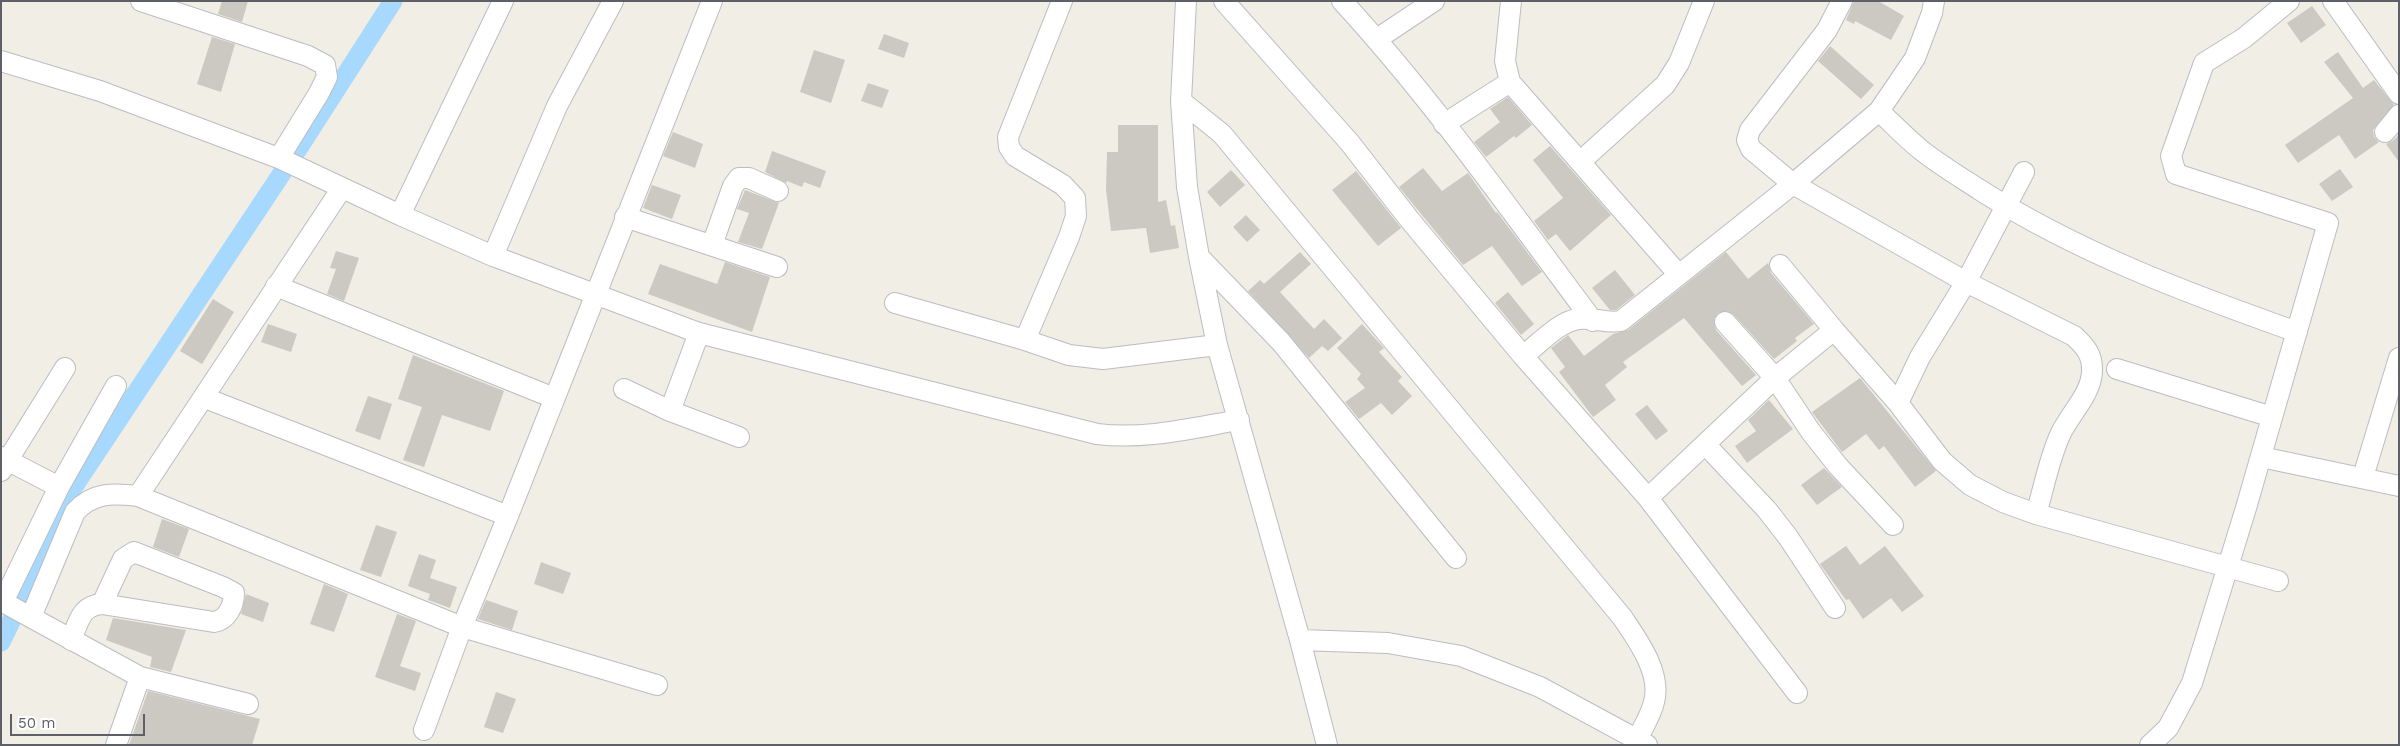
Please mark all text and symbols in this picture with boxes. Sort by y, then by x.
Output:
scale bar [12,704,148,736]
text: 50 m [18,714,55,732]

